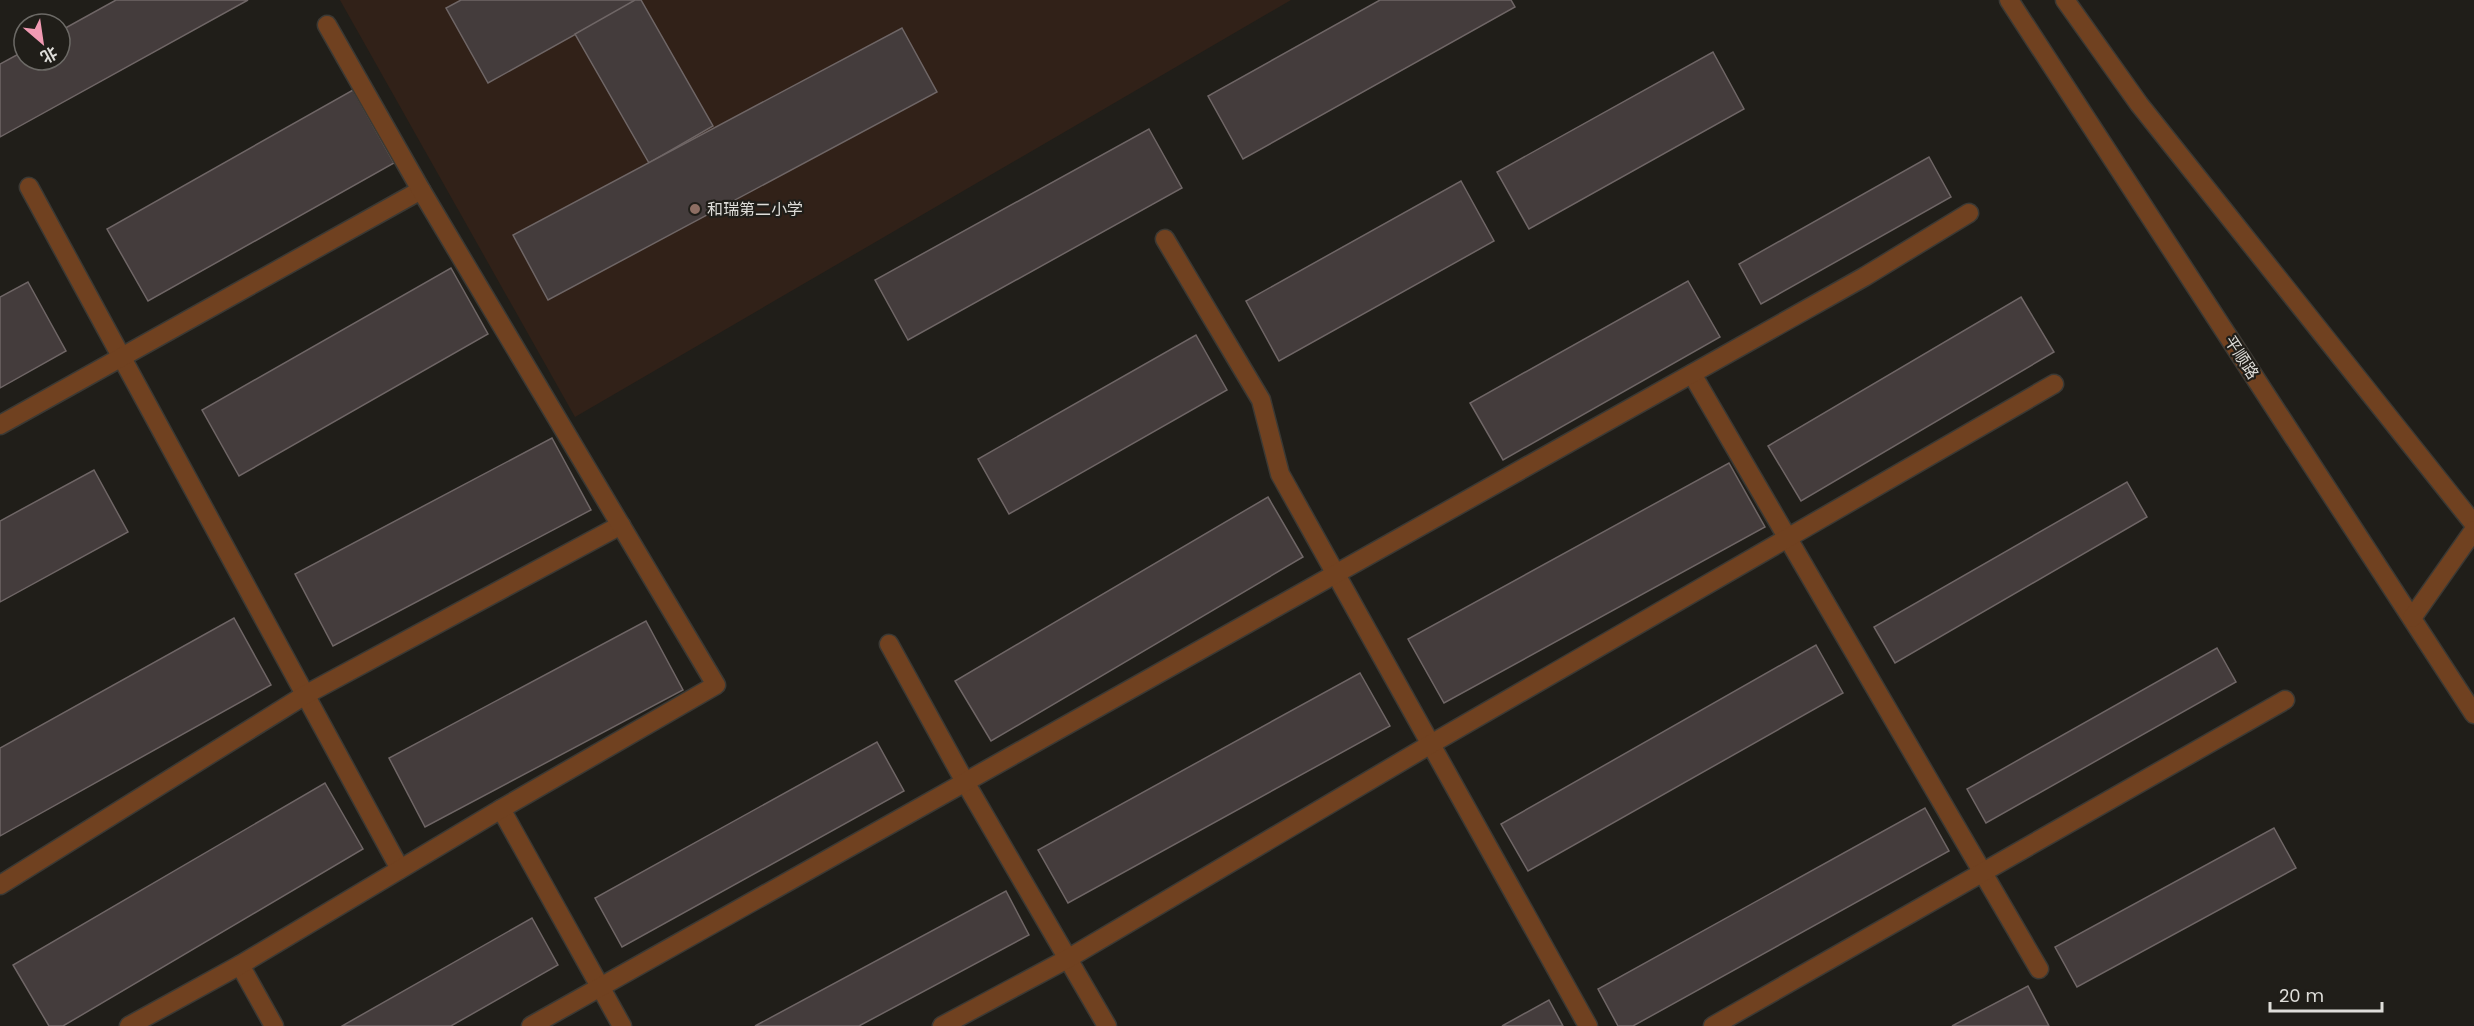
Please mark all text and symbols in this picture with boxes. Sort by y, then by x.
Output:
north arrow [12,12,72,72]
text: 北 [36,41,62,69]
place label: 和瑞第二小学 [707,198,803,221]
marker: 和瑞第二小学 [688,202,702,216]
street label: 平顺路 [2219,331,2264,384]
scale bar [2270,975,2382,1013]
text: 20 m [2279,983,2324,1008]

